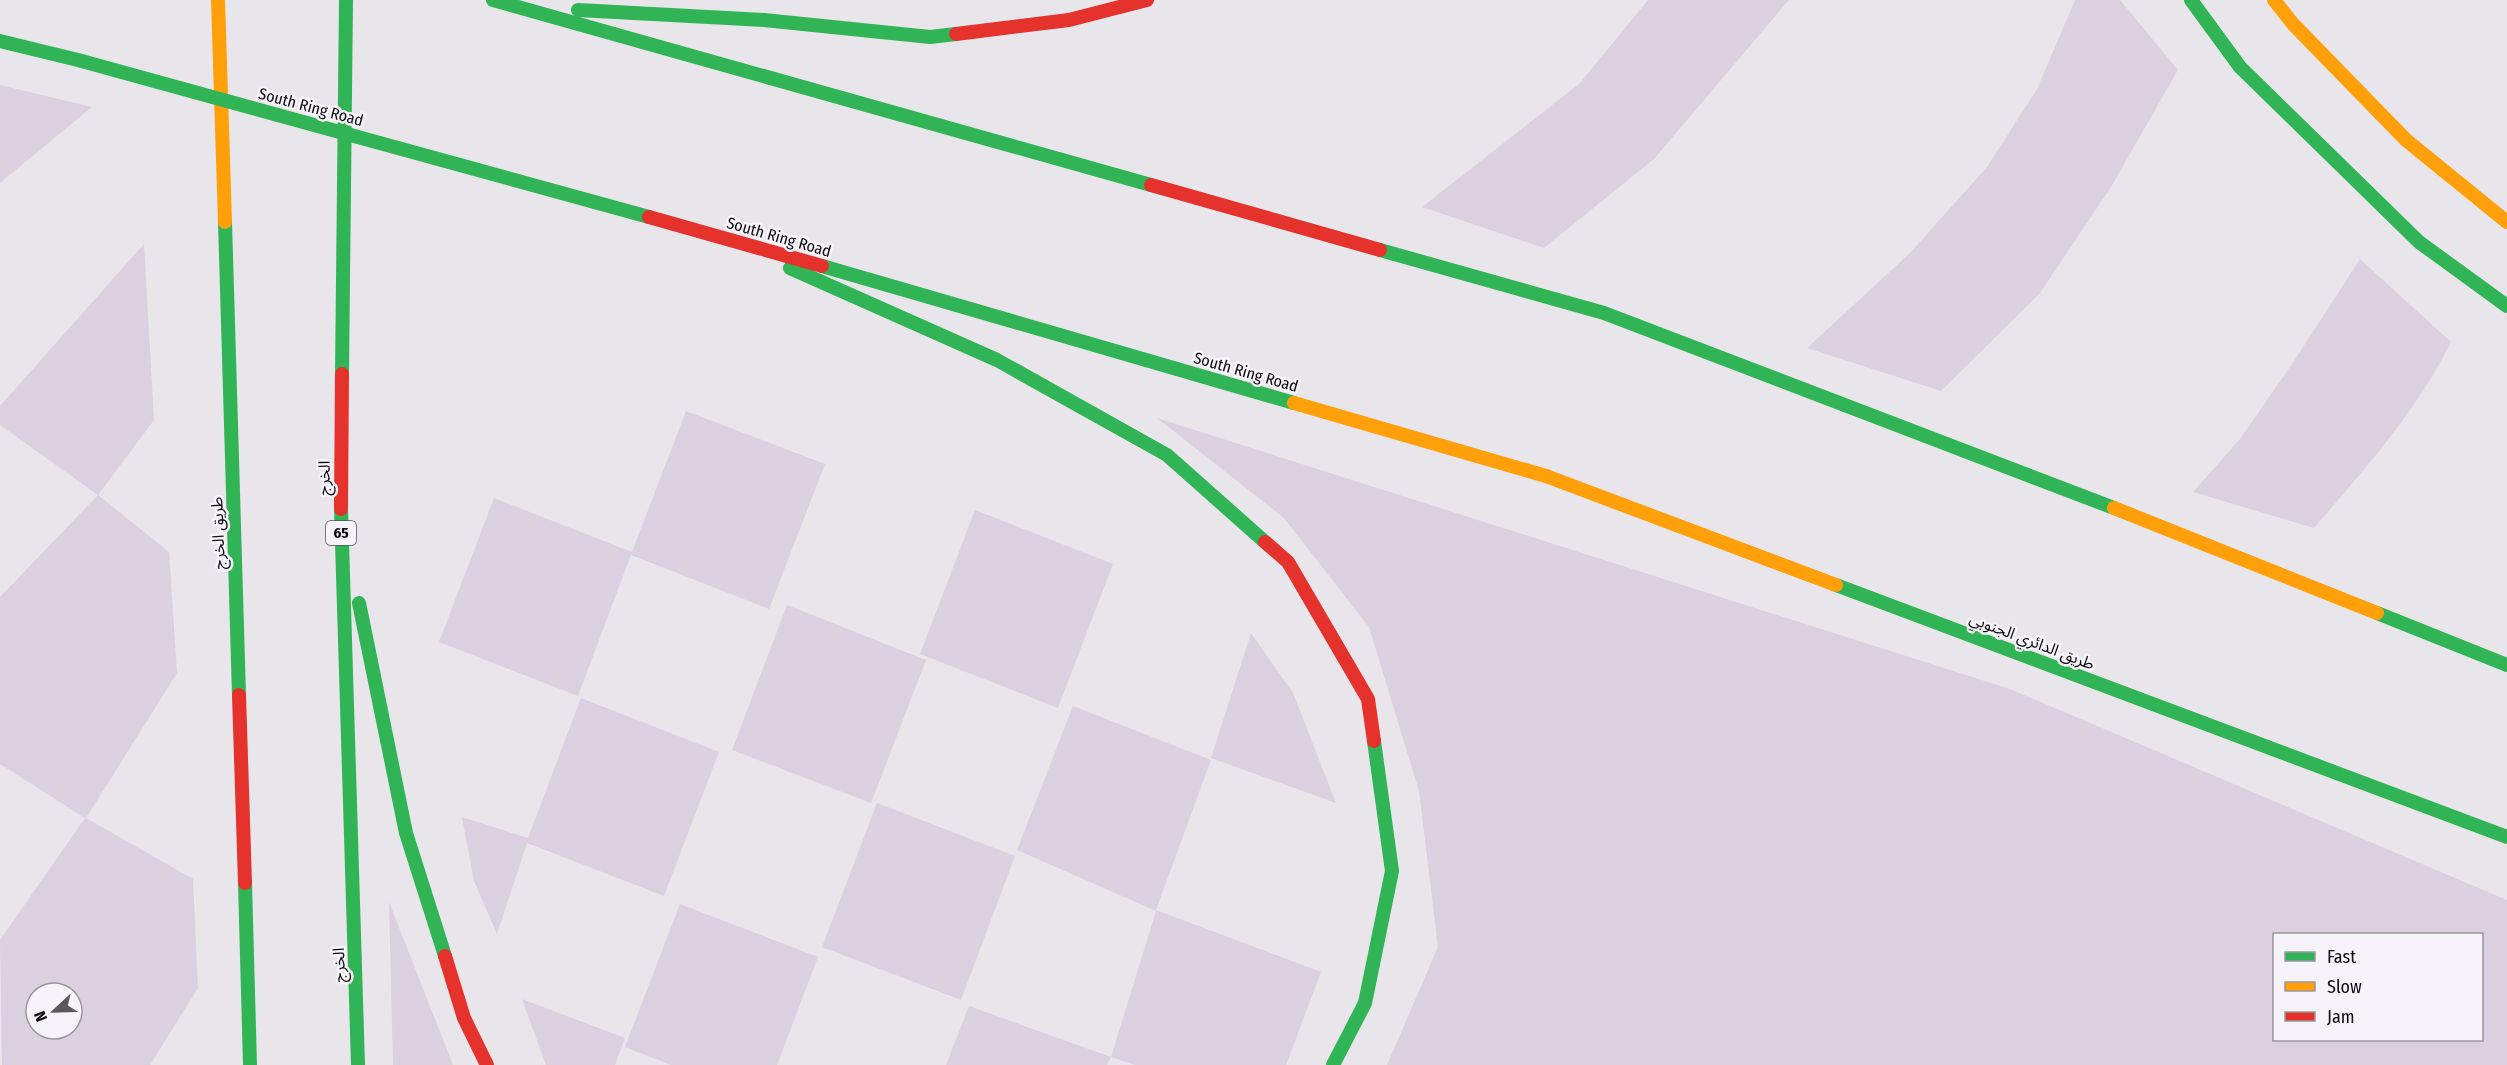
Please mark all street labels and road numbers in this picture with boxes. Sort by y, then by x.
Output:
street label: South Ring Road [256,84,366,130]
street label: South Ring Road [725,213,833,261]
street label: South Ring Road [1192,348,1300,396]
street label: الخرج [314,460,337,496]
street label: طريق الخرج [207,496,232,570]
road number: 65 [326,521,356,545]
street label: طريق الدائري الجنوبي [1966,608,2097,676]
street label: الخرج [329,947,352,983]

